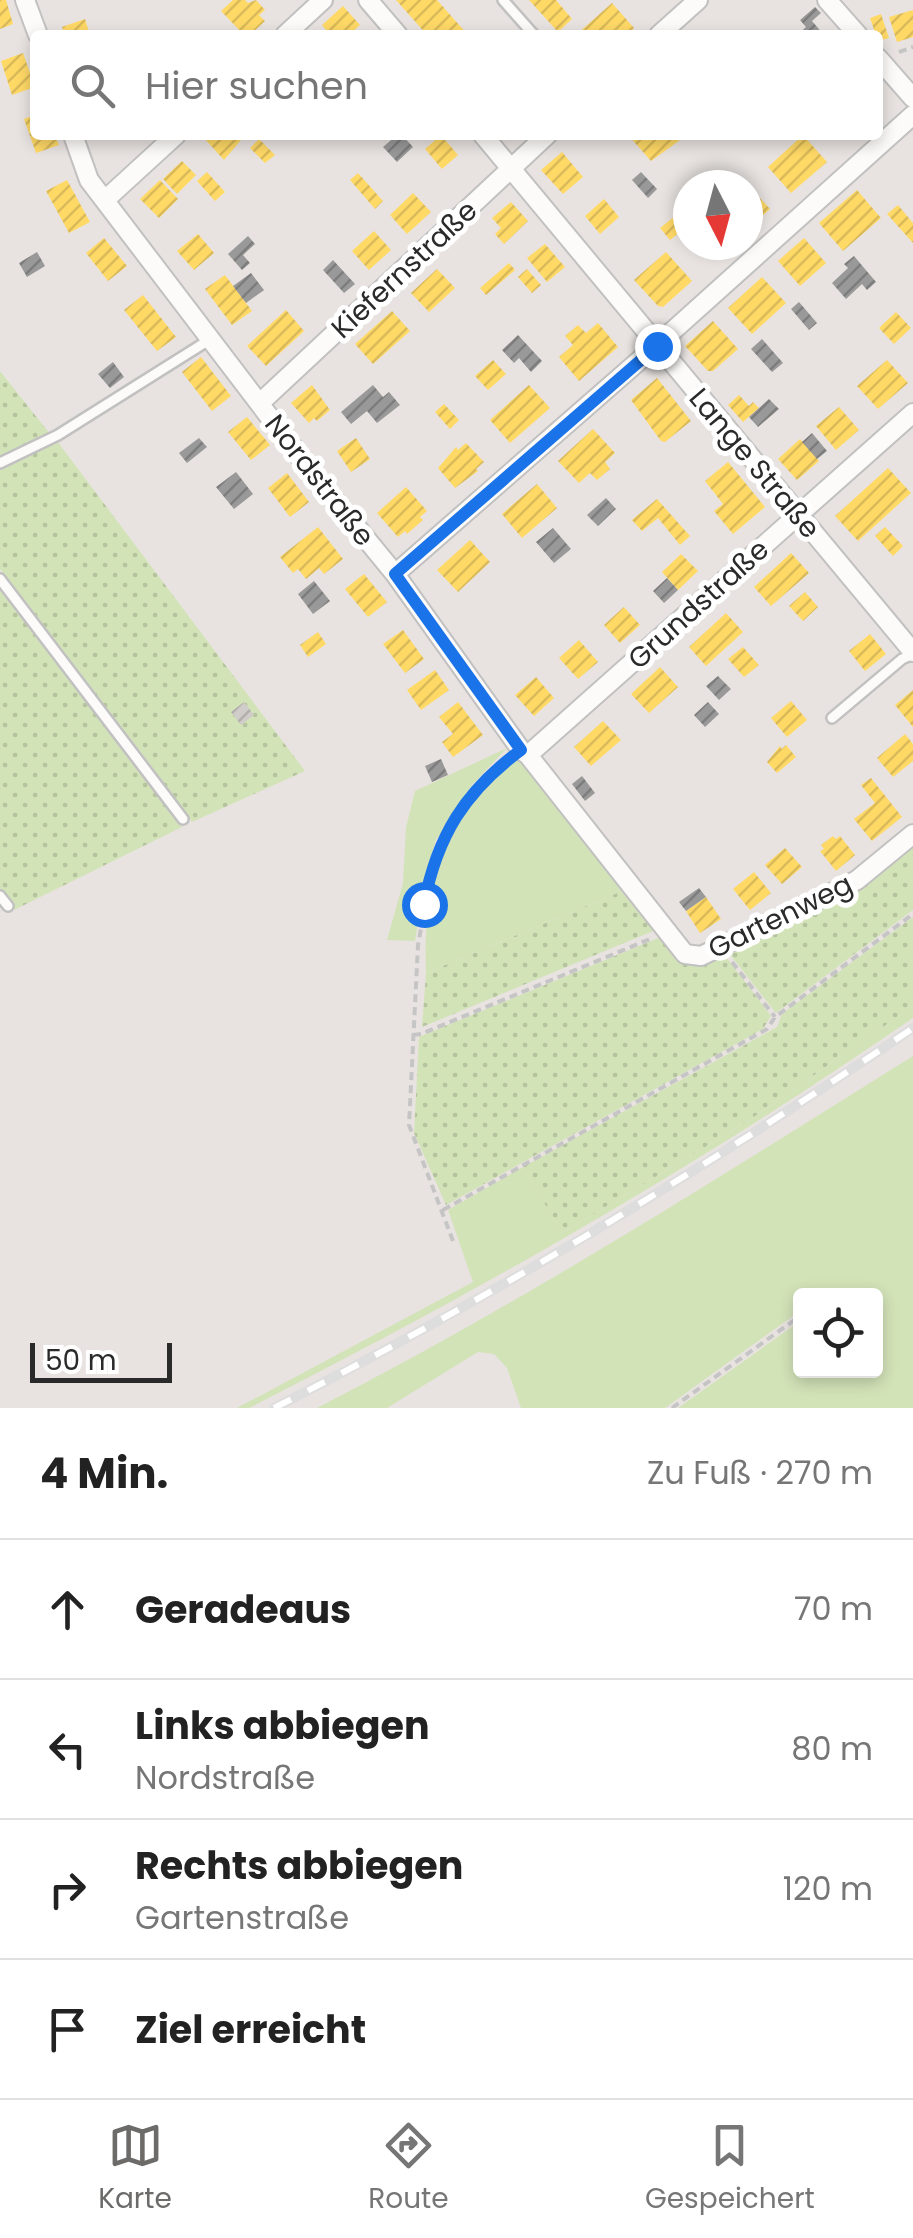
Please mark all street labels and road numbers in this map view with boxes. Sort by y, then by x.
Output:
street label: Kiefernstraße [323,191,486,347]
street label: Lange Straße [680,380,829,547]
street label: Nordstraße [256,406,383,554]
street label: Grundstraße [619,530,777,678]
street label: Gartenweg [702,865,859,968]

